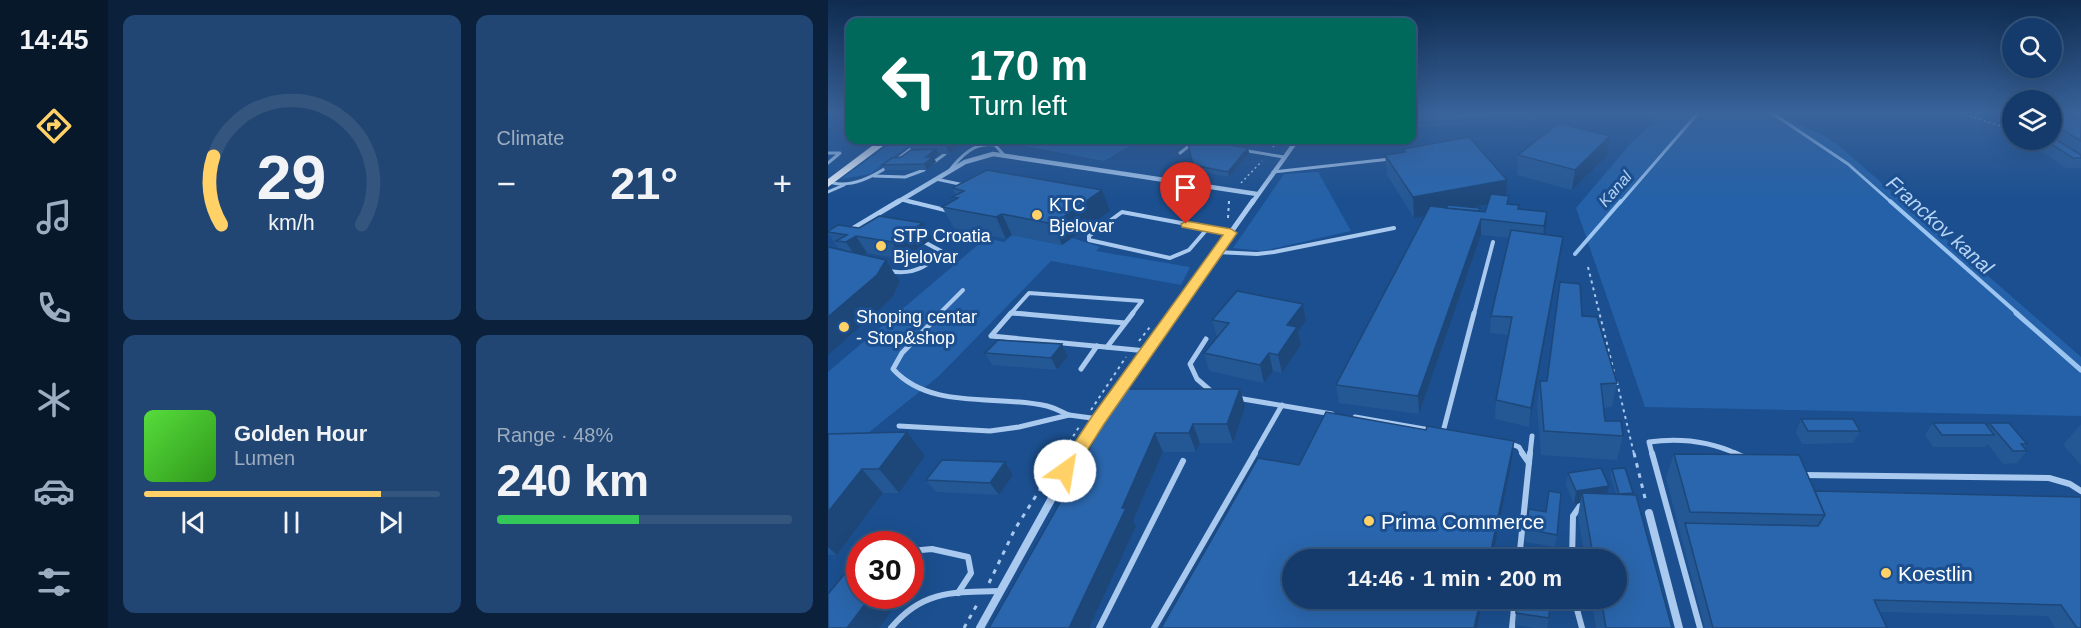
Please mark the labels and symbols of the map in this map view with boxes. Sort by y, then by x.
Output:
pin [1160,162,1211,224]
water label: Kanal [1595,168,1635,210]
water label: Franckov kanal [1882,171,1998,279]
place label: KTC Bjelovar [1049,195,1114,236]
marker: KTC Bjelovar [1030,208,1044,222]
place label: STP Croatia Bjelovar [893,226,992,267]
marker: STP Croatia Bjelovar [874,239,888,253]
place label: Shoping centar - Stop&shop [856,307,977,348]
marker: Shoping centar - Stop&shop [837,320,851,334]
position arrow [1033,439,1097,503]
place label: Prima Commerce [1381,510,1544,533]
marker: Prima Commerce [1362,514,1376,528]
speed limit sign: 30 [846,531,924,609]
place label: Koestlin [1898,562,1973,585]
marker: Koestlin [1879,566,1893,580]

